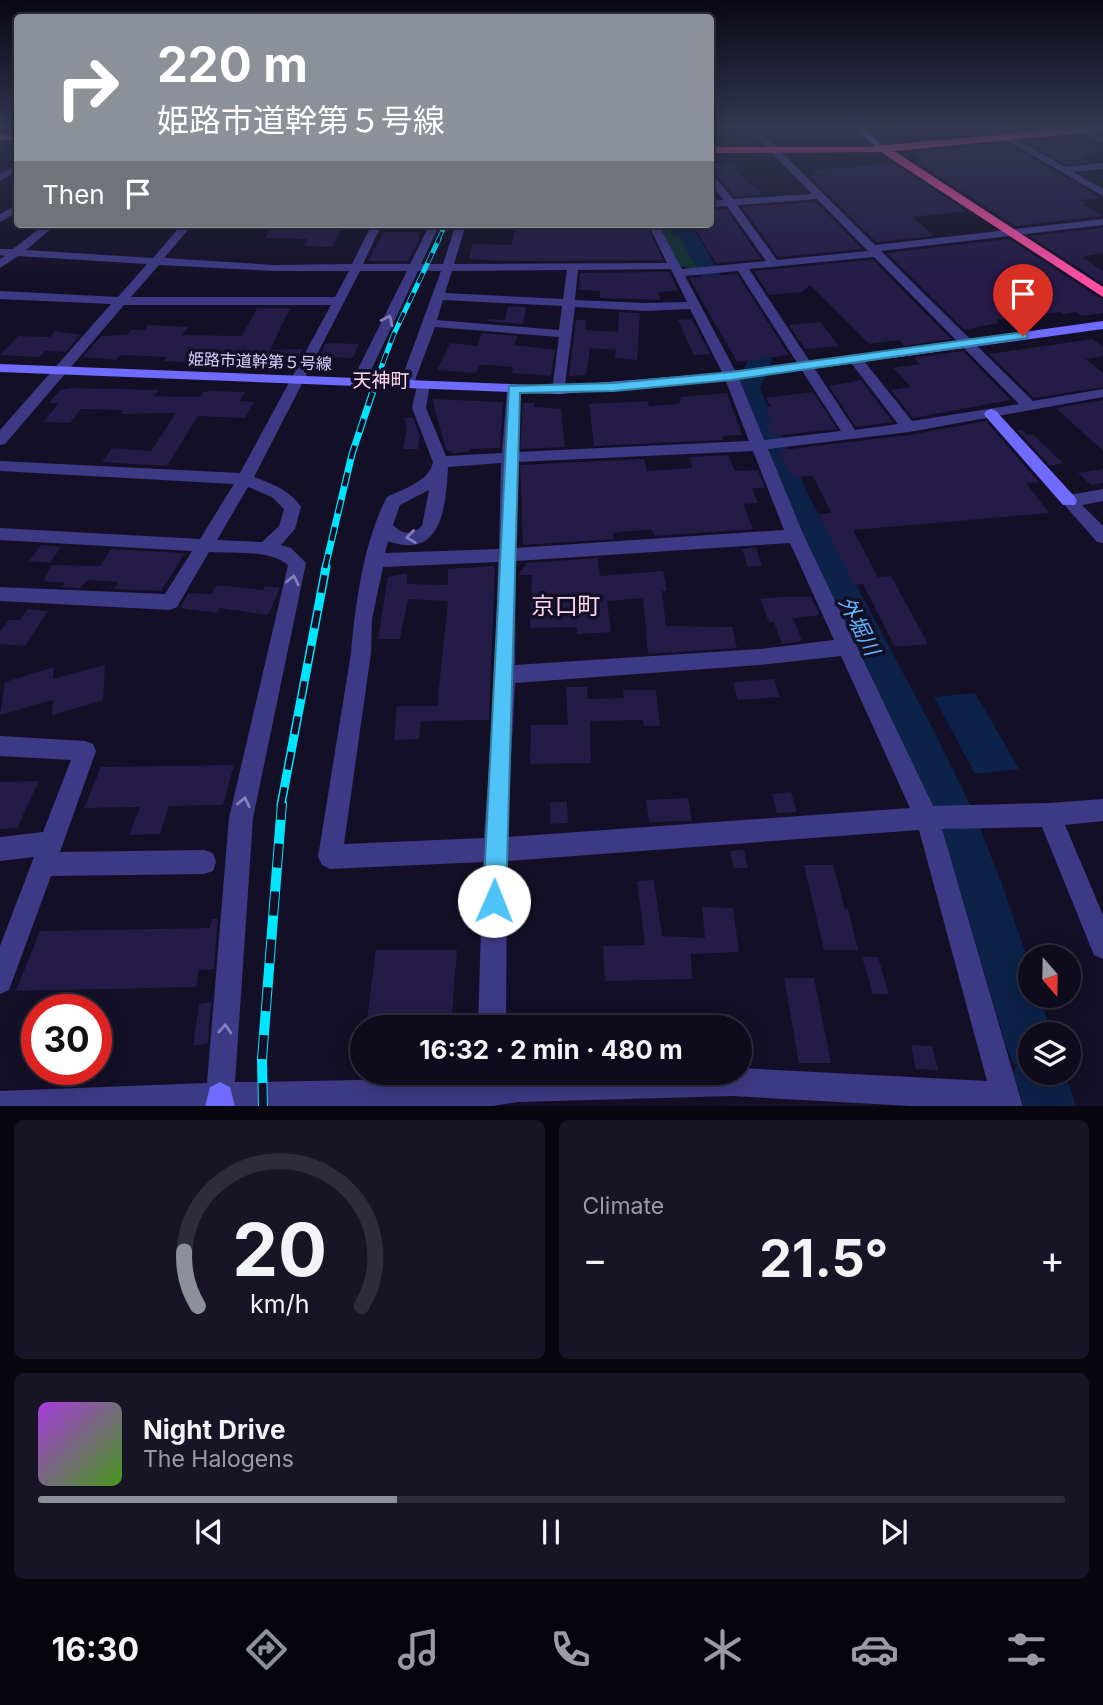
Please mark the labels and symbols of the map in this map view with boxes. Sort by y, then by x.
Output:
pin [993,264,1053,336]
one-way arrow [379,314,393,327]
street label: 姫路市道幹第５号線 [188,348,332,374]
district label: 天神町 [352,369,410,392]
one-way arrow [405,529,417,544]
one-way arrow [285,574,299,586]
district label: 京口町 [532,592,601,620]
water label: 外堀川 [834,592,886,661]
one-way arrow [235,796,250,808]
position arrow [457,864,531,938]
north arrow [1018,945,1082,1008]
speed limit sign: 30 [21,994,112,1085]
one-way arrow [217,1023,232,1034]

